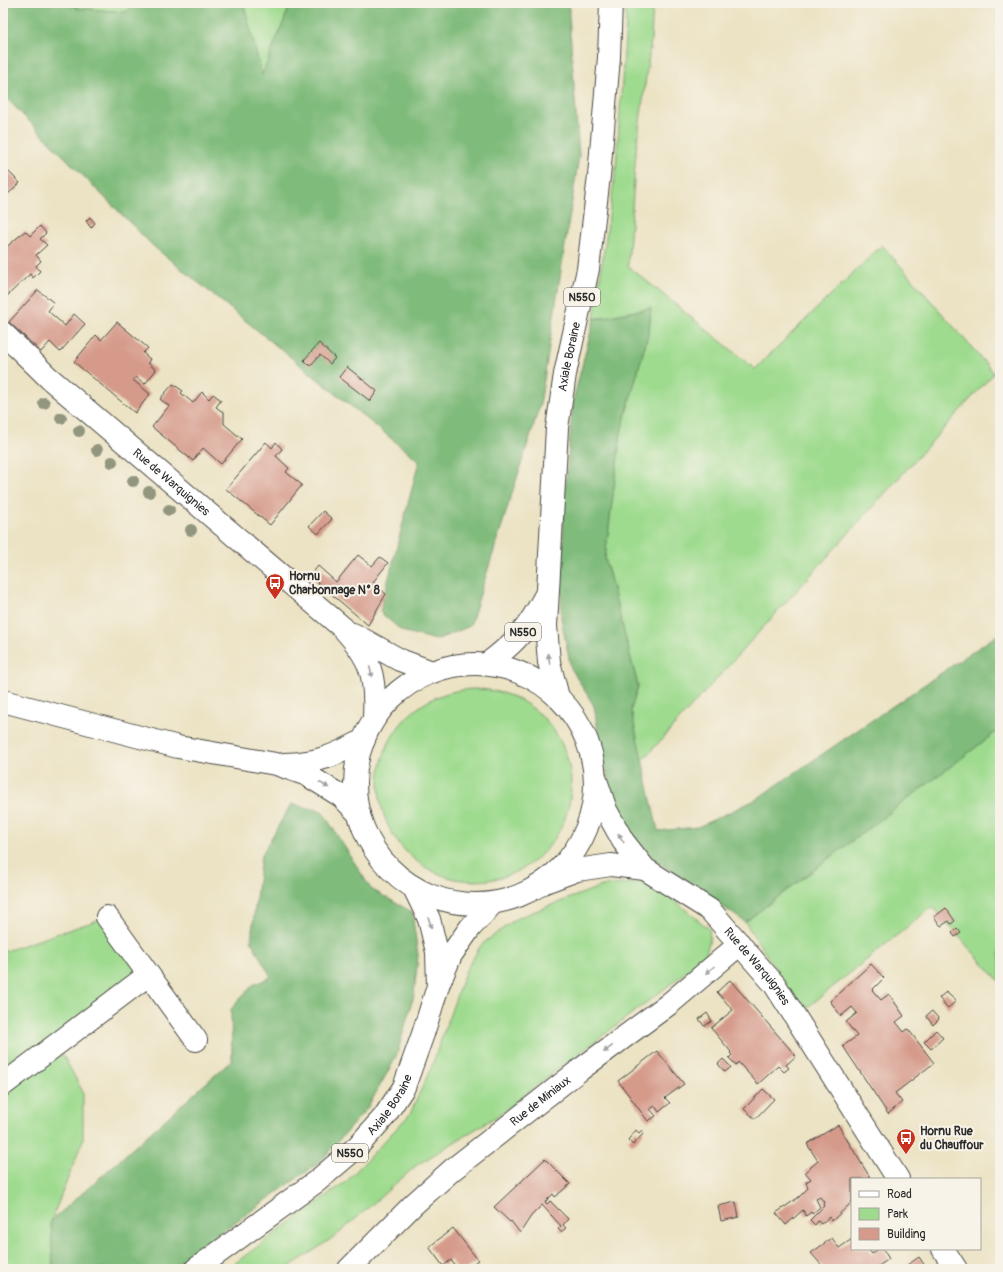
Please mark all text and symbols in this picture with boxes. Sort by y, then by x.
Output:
road number: N550 [564,288,600,306]
street label: Axiale Boraine [556,320,584,393]
street label: Rue de Warquignies [130,446,213,520]
place label: Hornu Charbonnage N° 8 [289,569,380,598]
bus stop icon: Hornu Charbonnage N° 8 [264,572,286,600]
road number: N550 [505,623,541,641]
one-way arrow [546,653,552,665]
one-way arrow [368,666,374,678]
one-way arrow [318,782,330,789]
one-way arrow [618,832,625,844]
one-way arrow [427,917,433,930]
street label: Rue de Warquignies [720,924,793,1009]
one-way arrow [705,965,716,974]
one-way arrow [602,1045,613,1053]
street label: Axiale Boraine [364,1072,416,1139]
street label: Rue de Miniaux [507,1073,574,1130]
place label: Hornu Rue du Chauffour [920,1124,984,1153]
bus stop icon: Hornu Rue du Chauffour [895,1127,917,1155]
road number: N550 [332,1144,368,1162]
legend [851,1178,981,1250]
text: Road [887,1187,912,1202]
text: Park [887,1207,908,1222]
text: Building [887,1227,926,1242]

